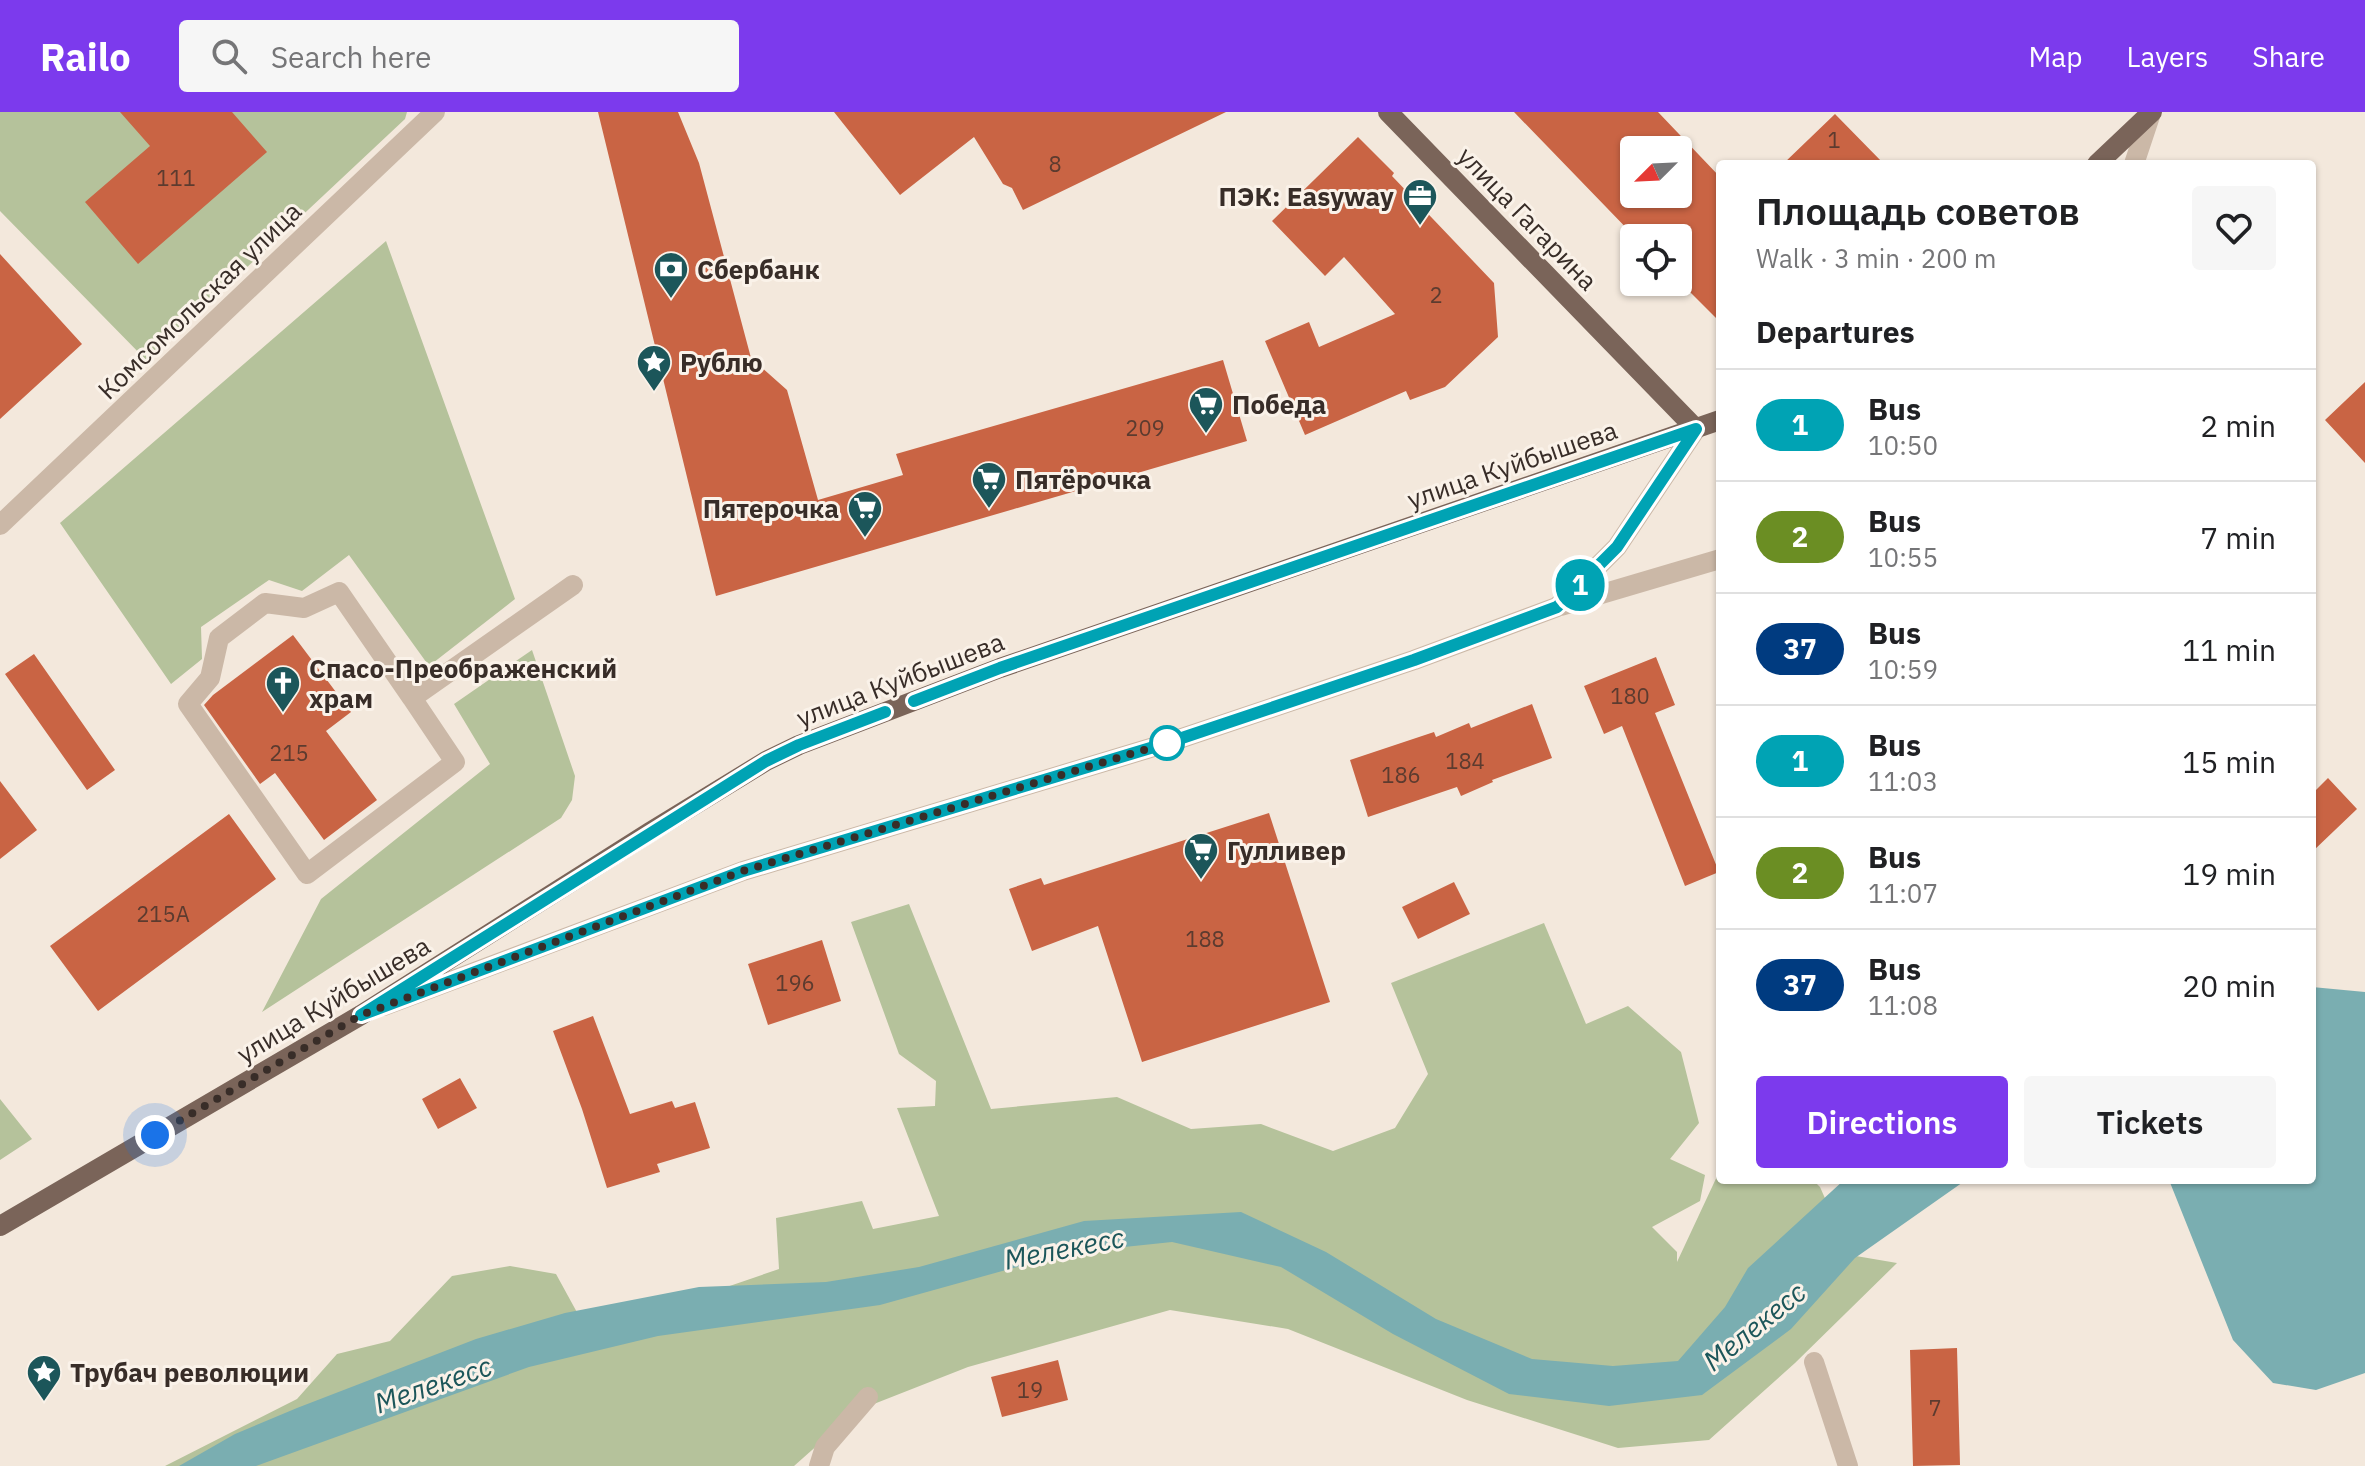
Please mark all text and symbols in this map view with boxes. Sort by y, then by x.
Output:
search box [179,20,739,92]
text: Railo [40,32,131,81]
icon: search [207,34,251,78]
text: Search here [271,37,432,76]
text: Map [2028,38,2082,75]
text: Layers [2126,38,2208,75]
text: Share [2252,38,2325,75]
house number: 1 [1827,125,1841,154]
north arrow [1620,136,1692,208]
map controls [1620,136,1692,296]
street label: улица Гагарина [1451,139,1605,297]
house number: 8 [1048,149,1062,178]
house number: 111 [156,163,196,192]
office icon: ПЭК: Easyway [1401,177,1439,227]
place label: ПЭК: Easyway [1219,179,1394,213]
text: Площадь советов [1756,186,2080,235]
button: heart [2192,186,2276,270]
street label: Комсомольская улица [90,194,308,406]
button: locate [1620,224,1692,296]
text: Walk · 3 min · 200 m [1756,241,1996,275]
bank icon: Сбербанк [652,250,690,300]
place label: Сбербанк [697,252,820,286]
house number: 2 [1429,280,1443,309]
text: Departures [1756,312,1915,351]
place icon: Рублю [635,343,673,393]
place label: Рублю [680,345,763,379]
supermarket icon: Победа [1187,385,1225,435]
place label: Победа [1232,387,1327,421]
text: Bus [1868,389,1921,428]
text: 1 [1792,406,1808,443]
text: 2 min [2200,406,2276,445]
street label: улица Куйбышева [1403,412,1622,516]
house number: 209 [1125,413,1165,442]
text: 10:50 [1868,428,1938,462]
supermarket icon: Пятёрочка [970,460,1008,510]
place label: Пятёрочка [1015,462,1152,496]
supermarket icon: Пятерочка [846,489,884,539]
place label: Пятерочка [703,491,839,525]
text: Bus [1868,501,1921,540]
text: 2 [1792,518,1808,555]
text: 7 min [2200,518,2276,557]
text: 10:55 [1868,540,1938,574]
line badge: 1 [1554,559,1606,611]
text: 1 [1572,566,1588,603]
text: Bus [1868,613,1921,652]
street label: улица Куйбышева [791,624,1009,734]
text: 37 [1783,630,1817,667]
text: 11 min [2182,630,2276,669]
place label: Спасо-Преображенский храм [309,651,617,715]
text: 10:59 [1868,652,1938,686]
church icon: Спасо-Преображенский храм [264,664,302,714]
house number: 180 [1610,681,1650,710]
text: Bus [1868,725,1921,764]
unlabelled marker [1150,726,1184,760]
house number: 215 [269,738,309,767]
text: 1 [1792,742,1808,779]
text: 15 min [2182,742,2276,781]
house number: 184 [1445,746,1485,775]
house number: 186 [1381,760,1421,789]
text: 11:03 [1868,764,1938,798]
supermarket icon: Гулливер [1182,831,1220,881]
place label: Гулливер [1227,833,1346,867]
text: Bus [1868,837,1921,876]
text: 2 [1792,854,1808,891]
text: 19 min [2182,854,2276,893]
text: 11:07 [1868,876,1938,910]
house number: 215А [136,899,190,928]
house number: 188 [1185,924,1225,953]
street label: улица Куйбышева [230,928,436,1070]
text: Bus [1868,949,1921,988]
text: 37 [1783,966,1817,1003]
text: 20 min [2182,966,2276,1005]
house number: 196 [775,968,815,997]
text: 11:08 [1868,988,1938,1022]
button: Directions [1756,1076,2008,1168]
button: Tickets [2024,1076,2276,1168]
your location [135,1115,175,1155]
water label: Мелекесс [1001,1218,1128,1278]
water label: Мелекесс [1695,1273,1813,1379]
water label: Мелекесс [369,1347,497,1421]
place icon: Трубач революции [25,1353,63,1403]
place label: Трубач революции [70,1355,309,1389]
house number: 19 [1017,1375,1043,1404]
house number: 7 [1928,1393,1942,1422]

